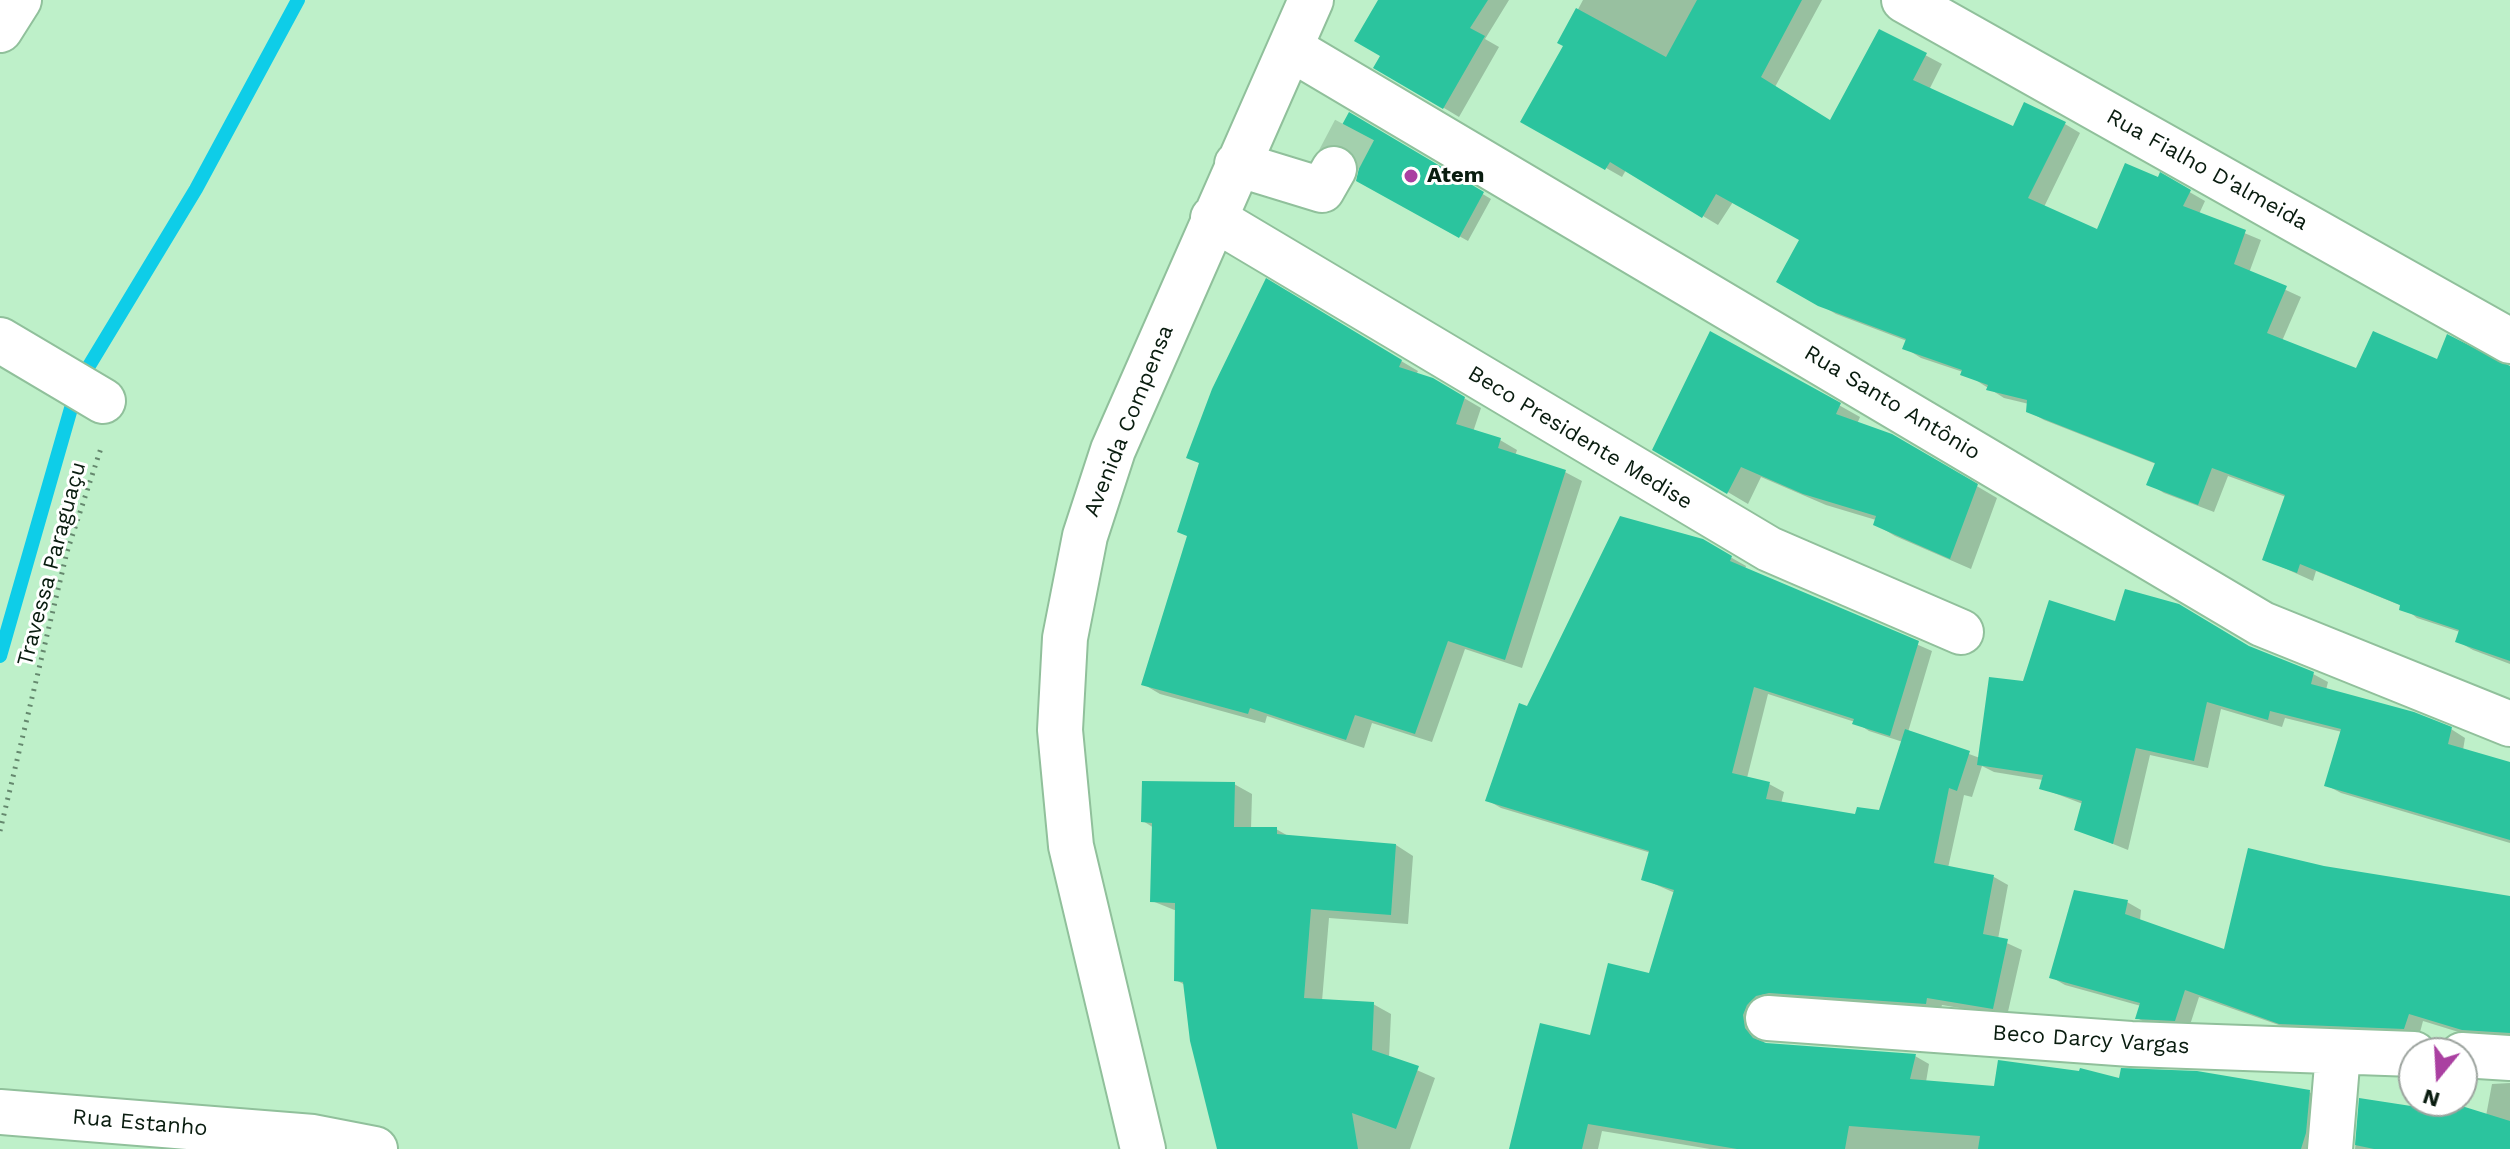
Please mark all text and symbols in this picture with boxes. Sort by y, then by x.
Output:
street label: Rua Fialho D'almeida [2102,104,2312,236]
place label: Atem [1427,163,1484,189]
marker: Atem [1402,167,1420,185]
street label: Avenida Compensa [1078,321,1180,521]
street label: Rua Santo Antônio [1799,340,1985,466]
street label: Beco Presidente Medise [1463,361,1697,515]
street label: Travessa Paraguaçu [12,459,92,669]
street label: Beco Darcy Vargas [1992,1020,2190,1060]
north arrow [2398,1037,2478,1117]
text: N [2419,1084,2443,1113]
street label: Rua Estanho [71,1104,209,1142]

